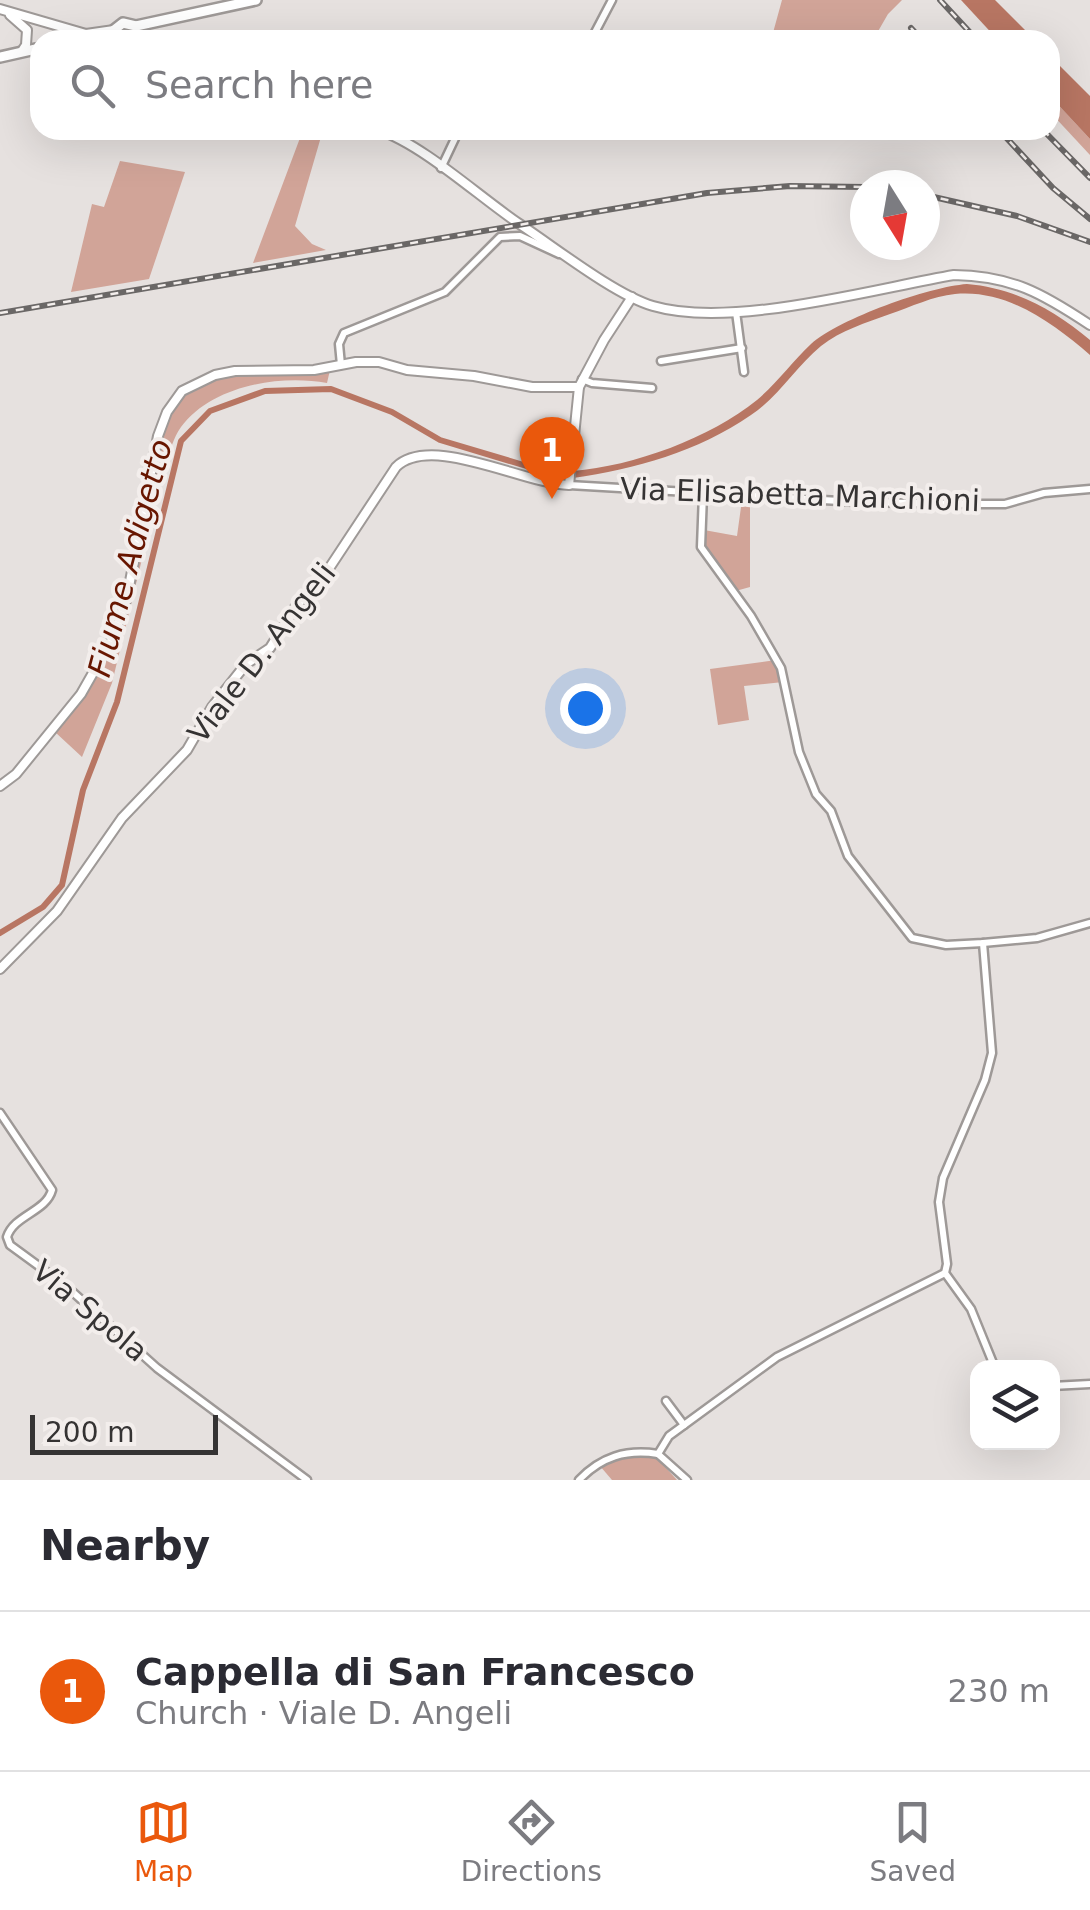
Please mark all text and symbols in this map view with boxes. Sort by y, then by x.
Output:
search box [30,30,1060,140]
icon: search [65,58,120,113]
text: Search here [145,63,373,107]
north arrow [850,170,940,260]
pin: 1 [520,416,584,499]
water label: Fiume Adigetto [80,435,180,681]
street label: Via Elisabetta Marchioni [619,471,981,518]
street label: Viale D. Angeli [180,556,343,750]
your location [560,683,611,734]
street label: Via Spola [26,1252,155,1369]
map controls [970,1360,1060,1450]
button: layers [970,1360,1060,1450]
scale bar [30,1410,218,1454]
text: 200 m [45,1416,135,1449]
text: Nearby [40,1521,210,1570]
text: Cappella di San Francesco [135,1650,695,1694]
text: 1 [61,1672,84,1710]
text: 230 m [948,1672,1050,1710]
text: Church · Viale D. Angeli [135,1694,512,1732]
tab: Map [134,1795,193,1888]
tab: Directions [461,1795,602,1888]
tab: Saved [870,1795,956,1888]

